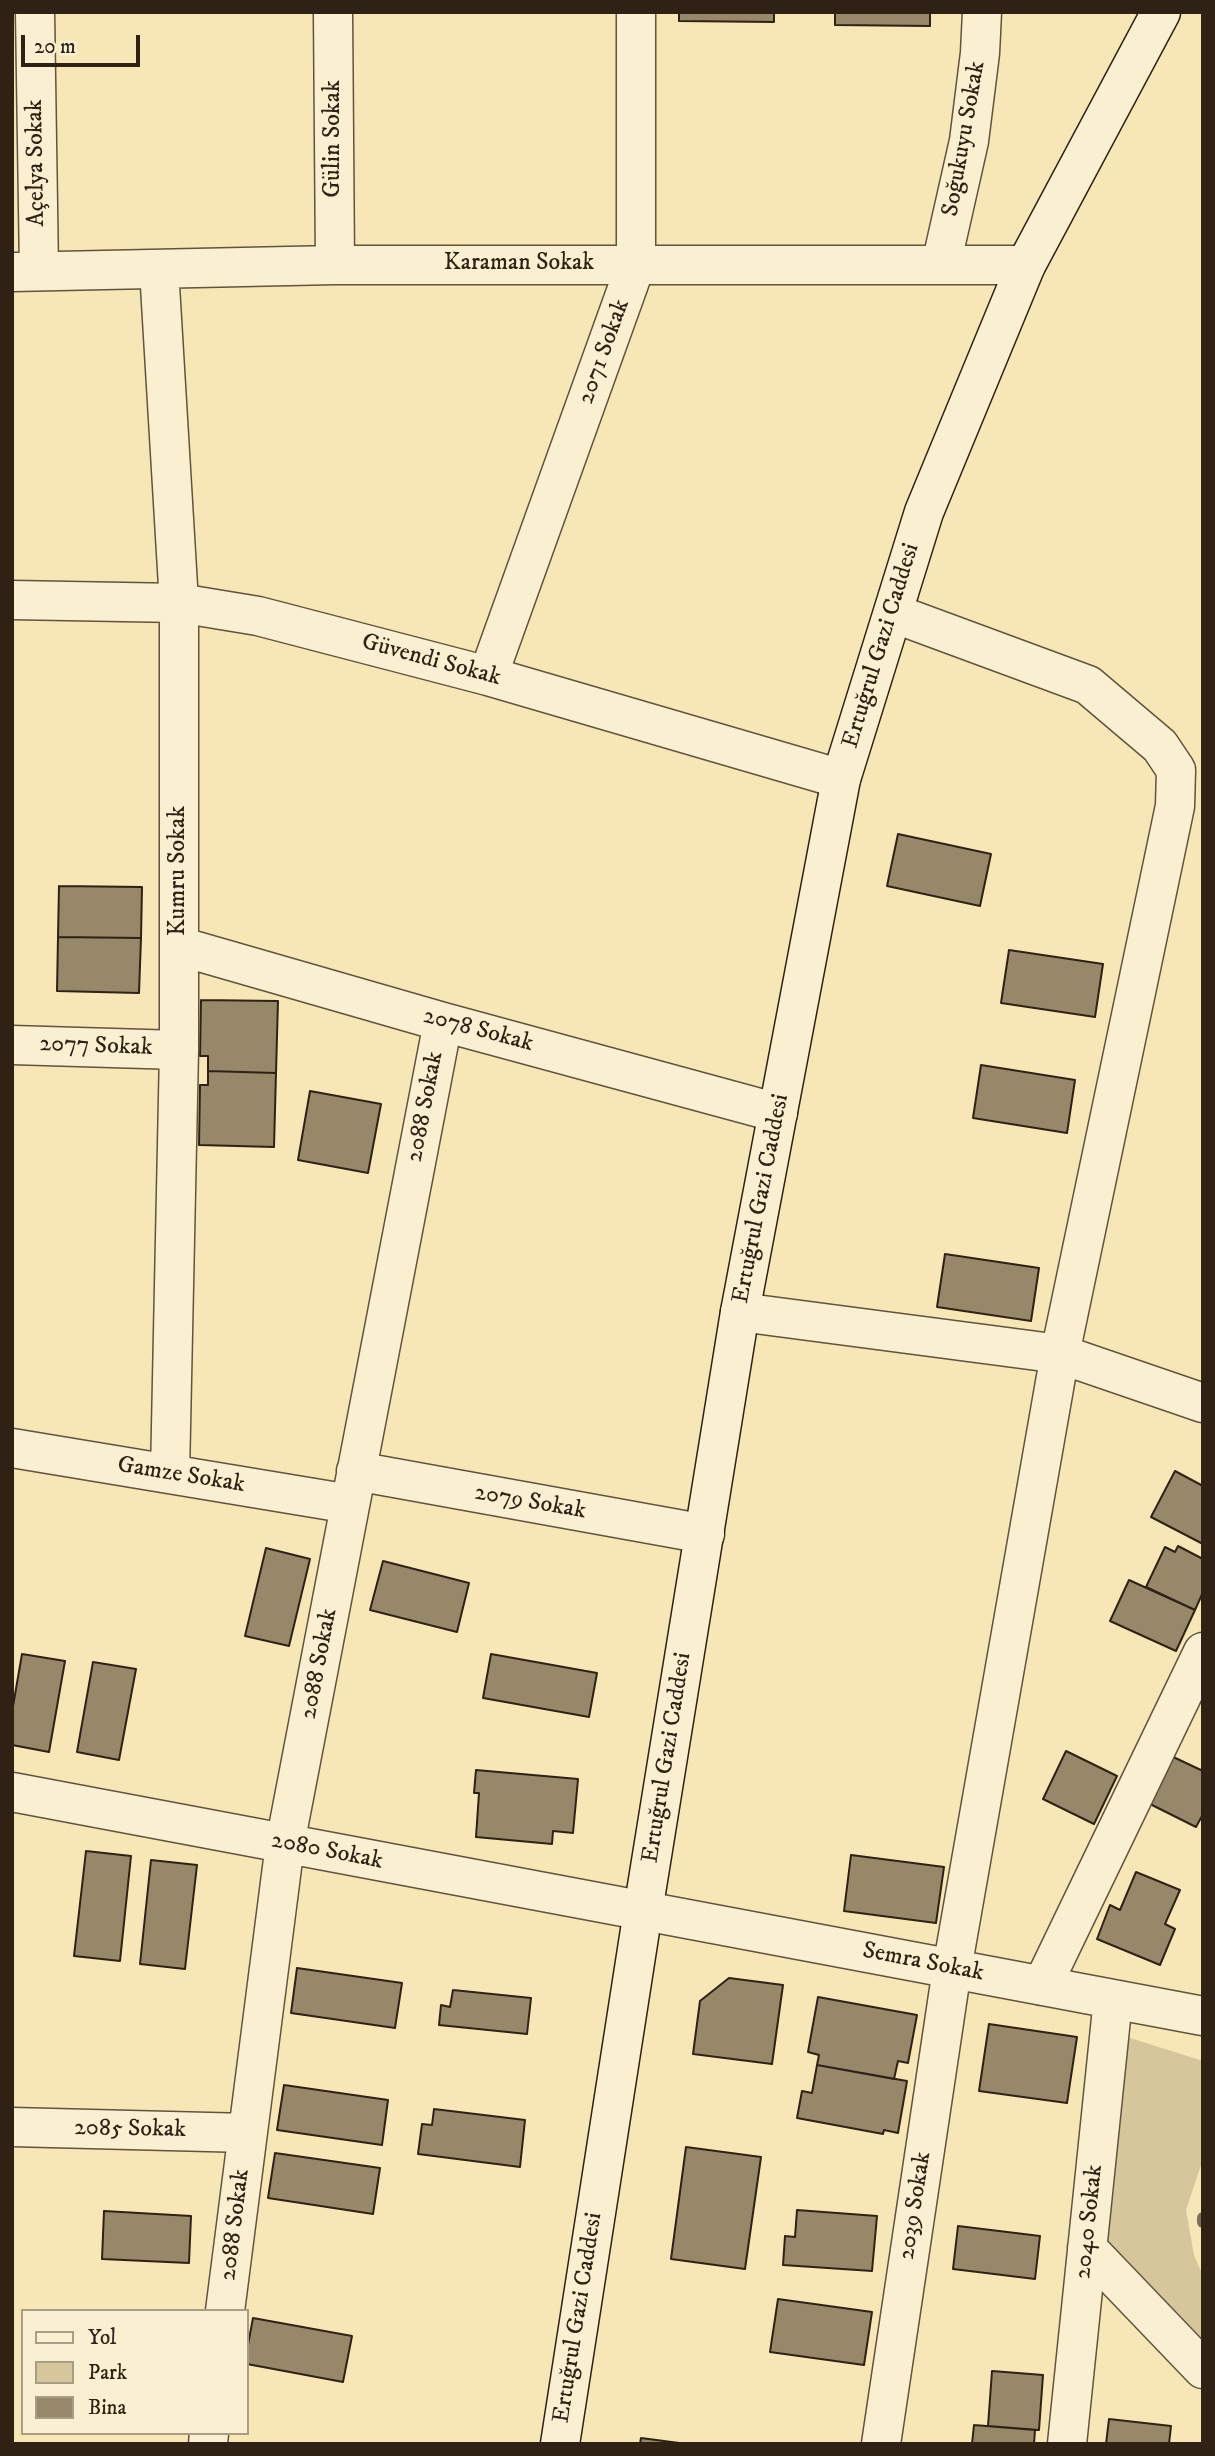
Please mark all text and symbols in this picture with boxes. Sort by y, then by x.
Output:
scale bar [24,21,144,65]
text: 20 m [34,34,76,60]
street label: Soğukuyu Sokak [937,59,993,219]
street label: Gülin Sokak [320,80,348,198]
street label: Açelya Sokak [21,99,53,227]
street label: Karaman Sokak [444,250,594,278]
street label: 2071 Sokak [573,296,637,408]
street label: Ertuğrul Gazi Caddesi [837,540,927,752]
street label: Güvendi Sokak [358,629,504,693]
street label: Kumru Sokak [165,806,193,936]
street label: 2078 Sokak [420,1003,536,1059]
street label: 2077 Sokak [39,1031,153,1063]
street label: 2088 Sokak [401,1049,451,1165]
street label: Ertuğrul Gazi Caddesi [728,1092,796,1306]
street label: Gamze Sokak [115,1452,247,1500]
street label: 2079 Sokak [472,1479,588,1527]
street label: 2088 Sokak [295,1606,345,1722]
street label: Ertuğrul Gazi Caddesi [637,1651,699,1865]
street label: 2080 Sokak [269,1827,385,1877]
street label: Semra Sokak [860,1937,986,1989]
street label: 2085 Sokak [74,2115,186,2145]
street label: 2039 Sokak [893,2150,939,2262]
street label: 2040 Sokak [1070,2163,1110,2281]
street label: 2088 Sokak [215,2168,257,2282]
street label: Ertuğrul Gazi Caddesi [548,2211,610,2425]
legend [21,2309,248,2435]
text: Yol [88,2325,116,2351]
text: Park [88,2360,127,2386]
text: Bina [88,2395,127,2421]

